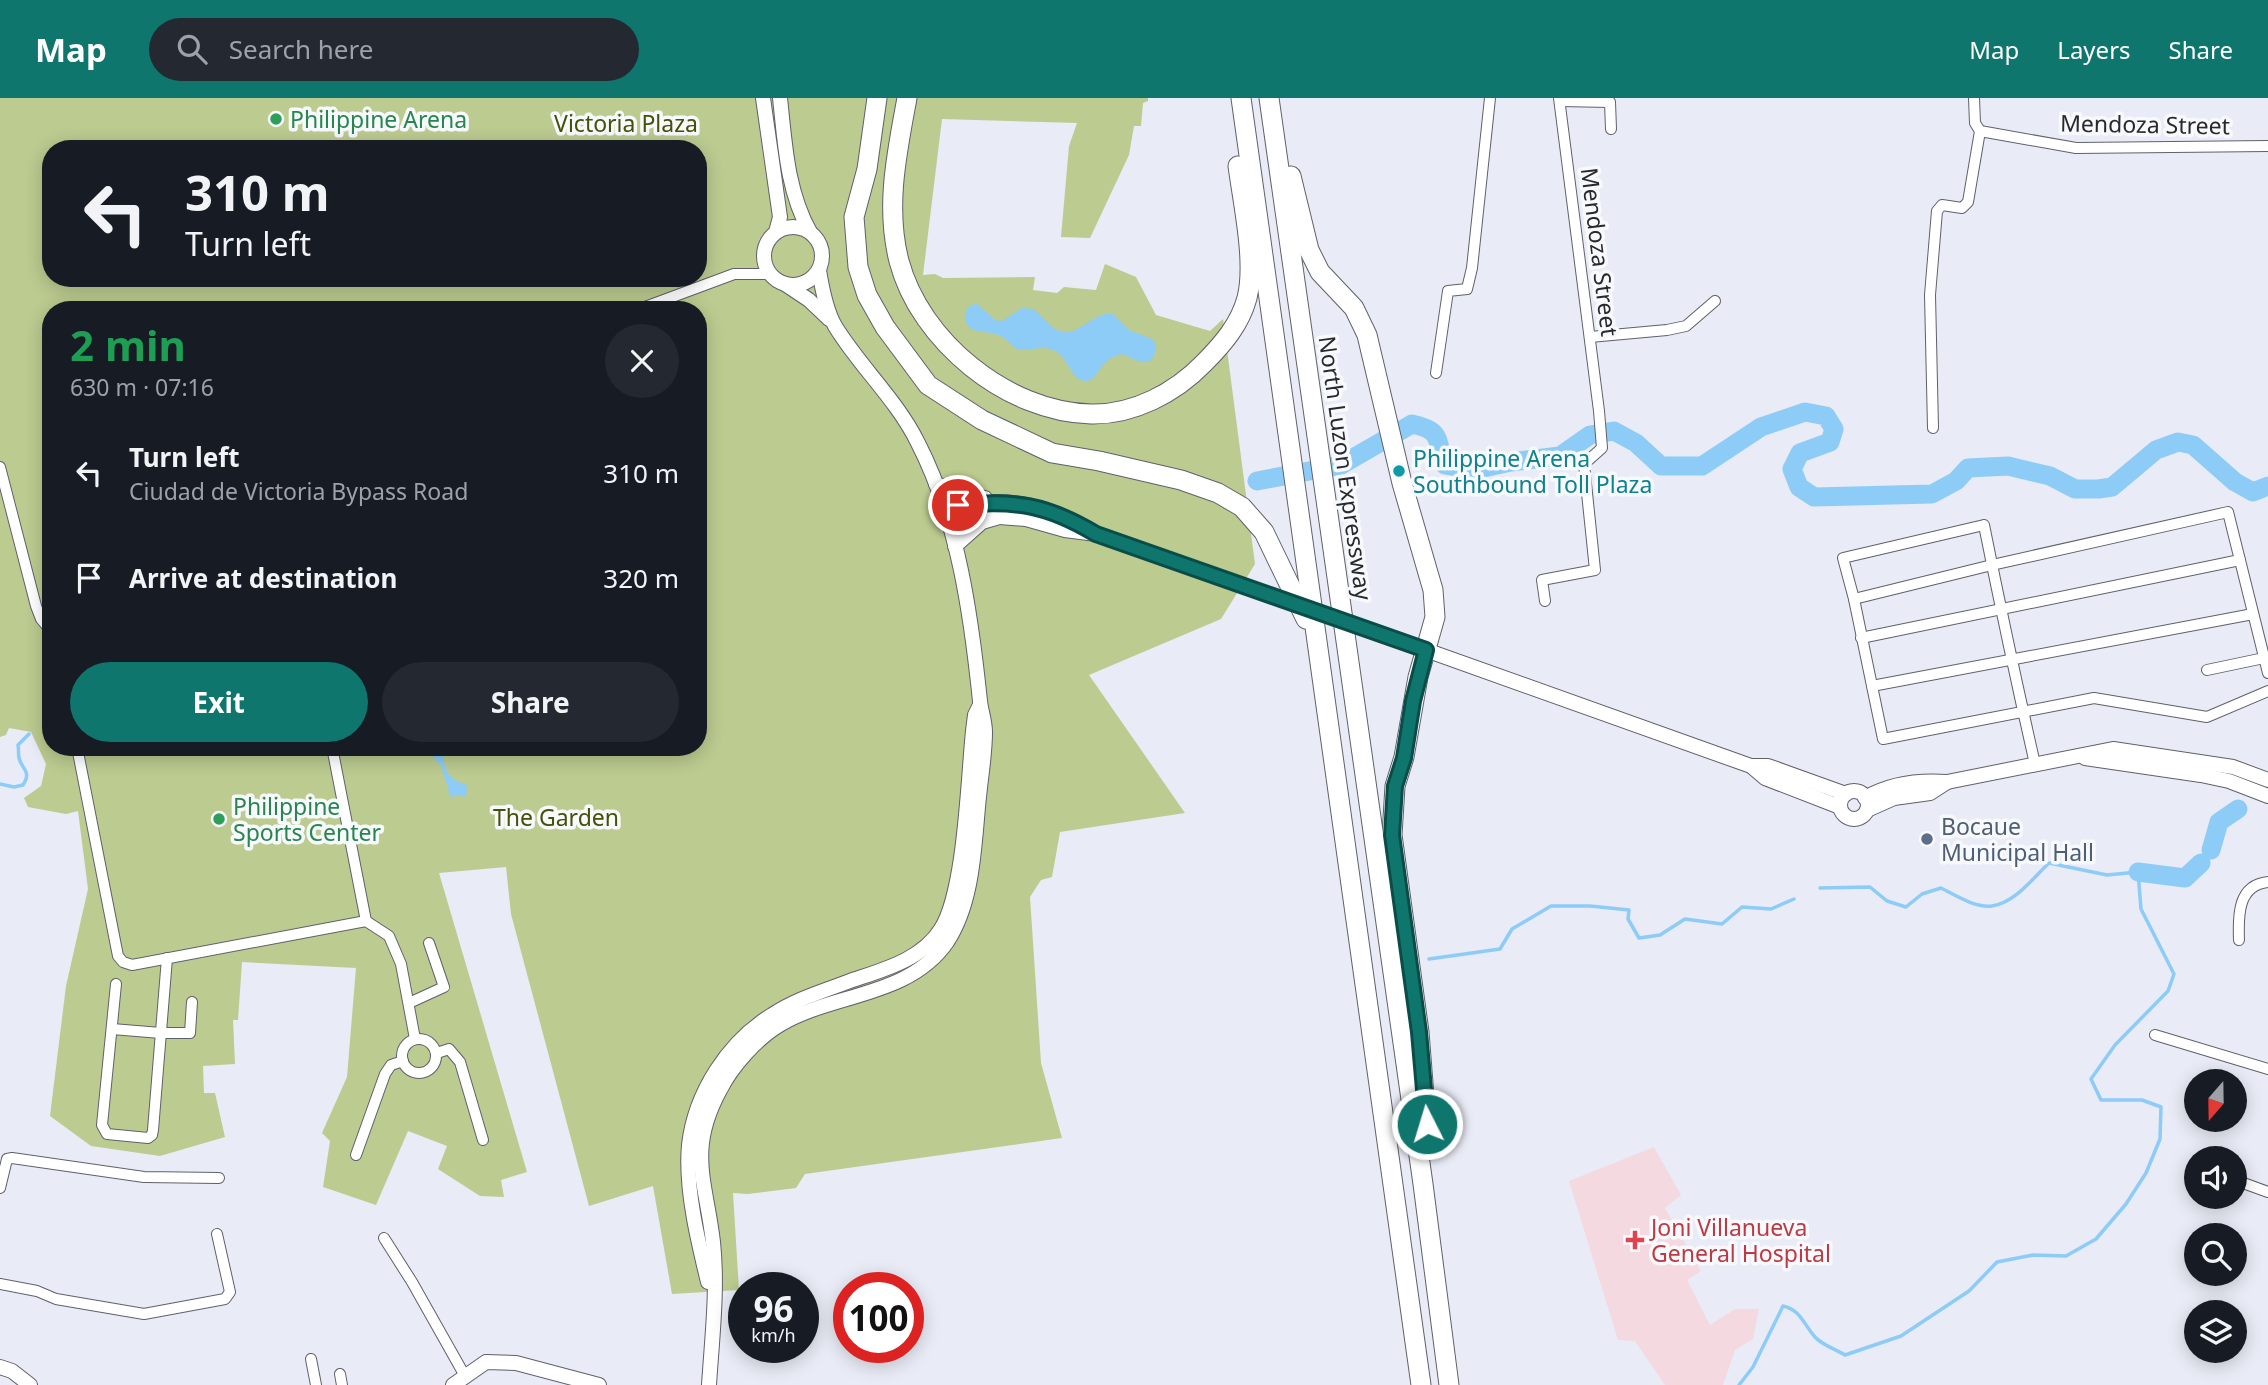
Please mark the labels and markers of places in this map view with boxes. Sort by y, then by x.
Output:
place label: Philippine Arena [290,103,467,135]
marker: Philippine Arena [268,111,284,127]
place label: Philippine Arena Southbound Toll Plaza [1413,442,1652,500]
marker: Philippine Arena Southbound Toll Plaza [1391,463,1407,479]
pin [928,475,988,535]
place label: Philippine Sports Center [233,790,381,848]
place label: Bocaue Municipal Hall [1941,810,2094,868]
marker: Philippine Sports Center [211,811,227,827]
marker: Bocaue Municipal Hall [1919,831,1935,847]
place label: Joni Villanueva General Hospital [1649,1211,1831,1269]
marker: Joni Villanueva General Hospital [1625,1230,1645,1250]

